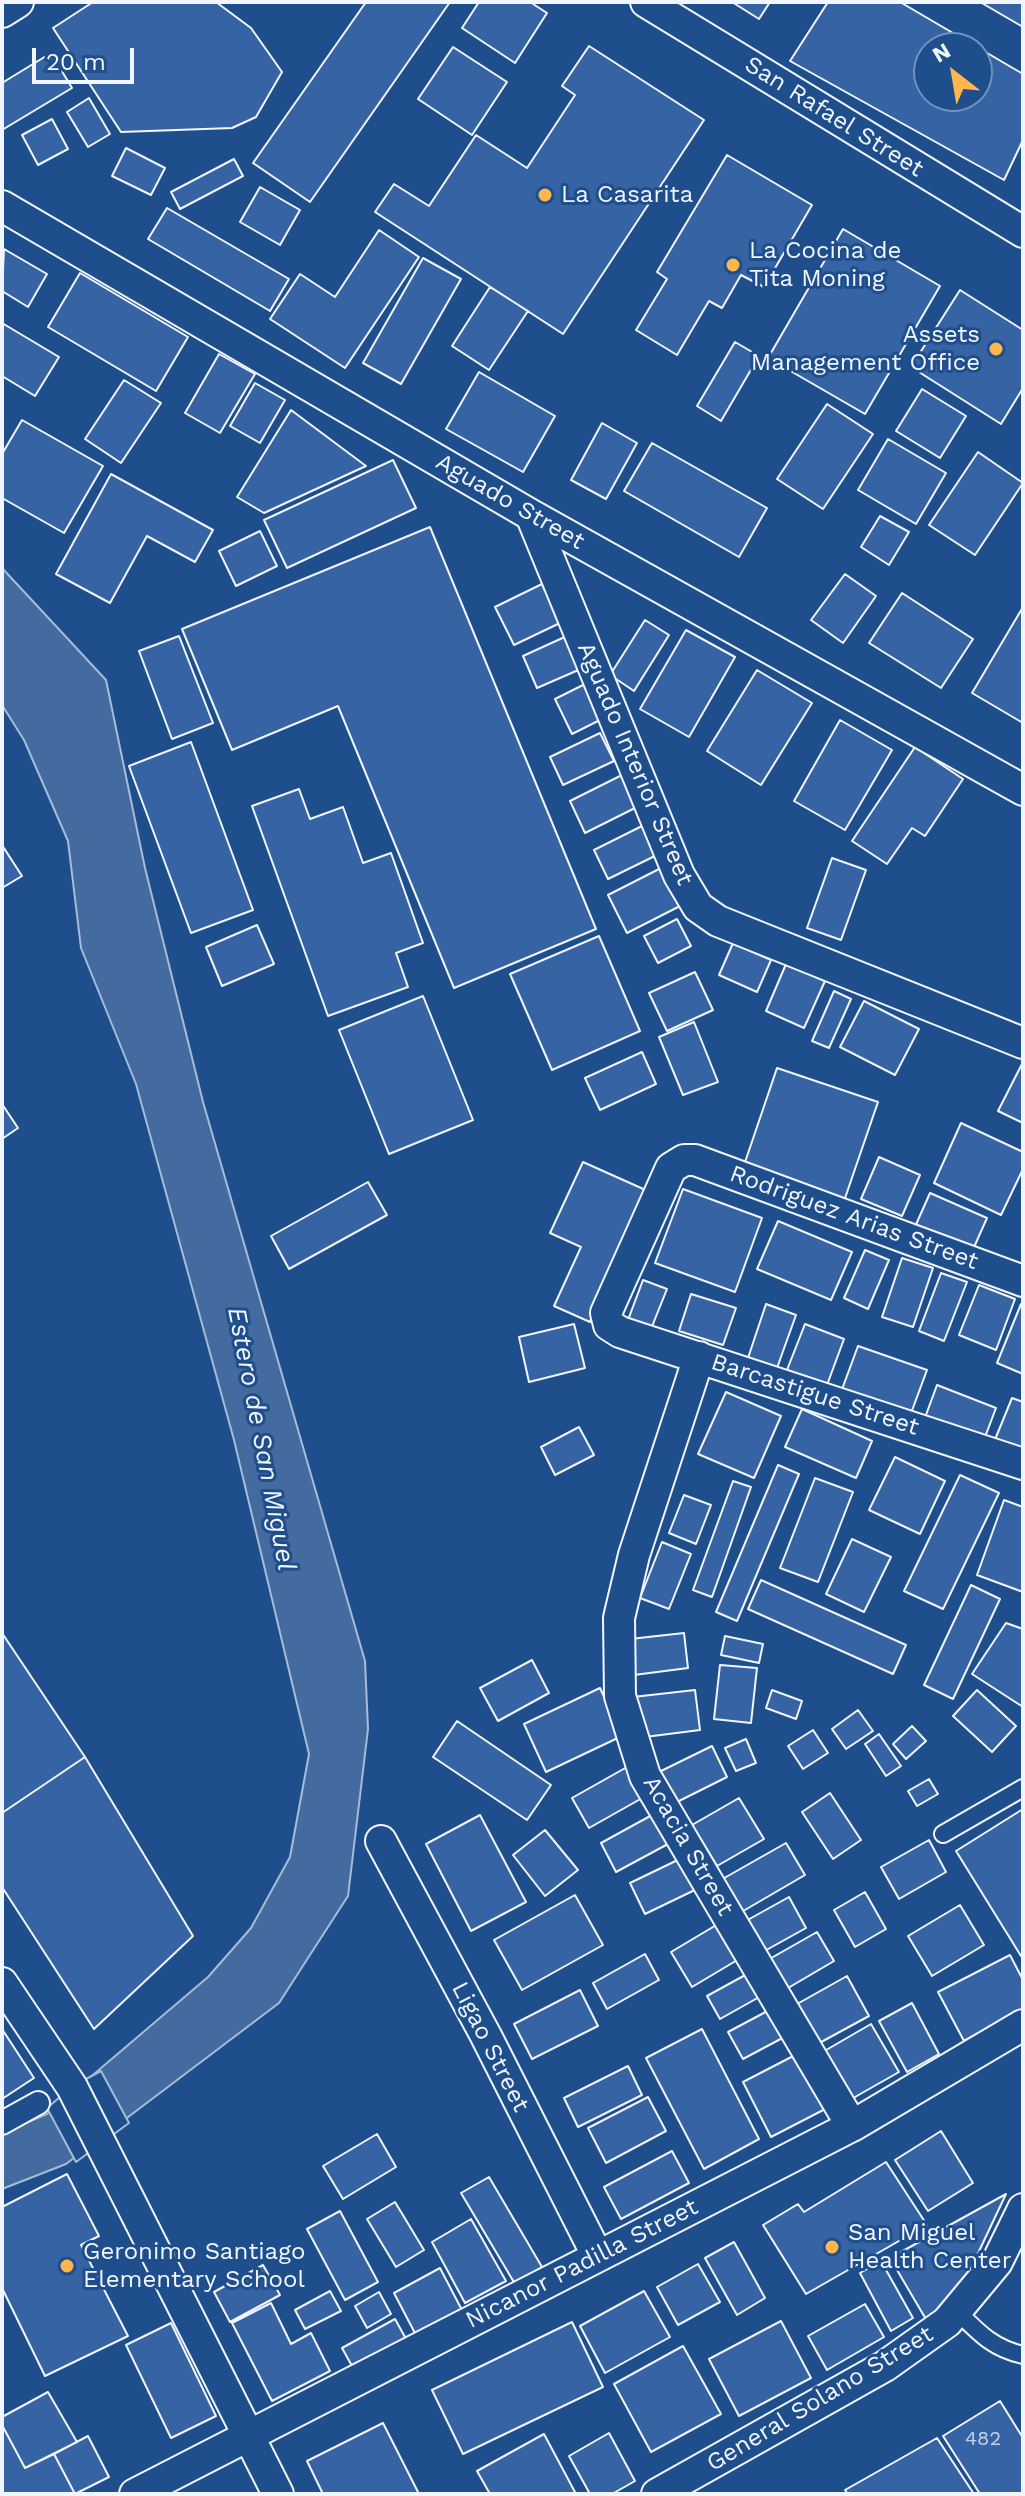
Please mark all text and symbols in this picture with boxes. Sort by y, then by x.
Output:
scale bar [36,32,138,82]
north arrow [913,32,993,112]
text: N [928,38,955,68]
text: 20 m [46,48,106,76]
street label: San Rafael Street [739,50,929,184]
place label: La Casarita [561,181,693,209]
marker: La Casarita [536,186,554,204]
place label: La Cocina de Tita Moning [749,237,901,293]
marker: La Cocina de Tita Moning [724,256,742,274]
place label: Assets Management Office [751,321,980,377]
marker: Assets Management Office [987,340,1005,358]
street label: Aguado Street [431,448,589,556]
street label: Aguado Interior Street [571,638,699,890]
street label: Rodriguez Arias Street [726,1160,982,1276]
water label: Estero de San Miguel [220,1305,302,1573]
street label: Barcastigue Street [708,1348,922,1442]
street label: Acacia Street [636,1771,740,1921]
street label: Ligao Street [445,1977,535,2117]
street label: Nicanor Padilla Street [461,2193,703,2335]
place label: San Miguel Health Center [848,2219,1012,2275]
place label: Geronimo Santiago Elementary School [83,2238,305,2294]
marker: San Miguel Health Center [823,2238,841,2256]
marker: Geronimo Santiago Elementary School [58,2257,76,2275]
street label: General Solano Street [702,2320,938,2478]
house number: 482 [965,2427,1001,2451]

